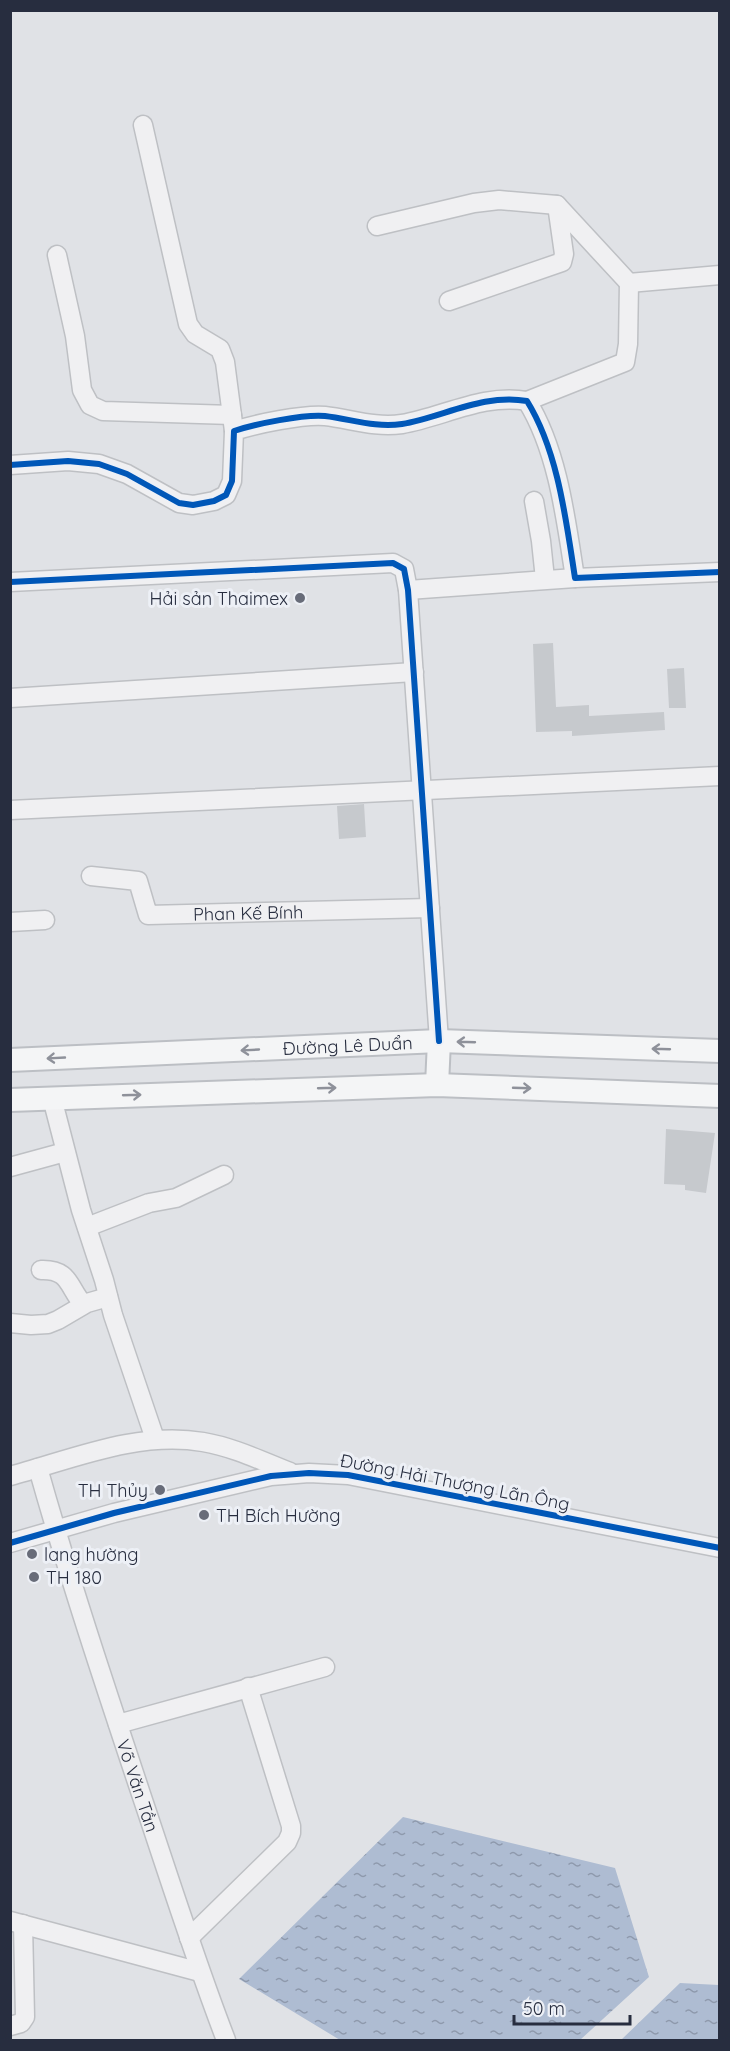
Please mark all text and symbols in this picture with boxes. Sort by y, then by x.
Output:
place label: Hải sản Thaimex [150,587,288,610]
marker: Hải sản Thaimex [293,591,307,605]
street label: Phan Kế Bính [193,900,304,925]
street label: Đường Lê Duẩn [282,1031,413,1059]
one-way arrow [457,1037,477,1048]
one-way arrow [652,1043,672,1055]
one-way arrow [241,1044,261,1055]
one-way arrow [46,1052,66,1064]
one-way arrow [511,1082,531,1094]
one-way arrow [316,1083,336,1094]
one-way arrow [121,1090,141,1101]
street label: Đường Hải Thượng Lãn Ông [338,1448,572,1516]
place label: TH Thủy [78,1479,148,1502]
marker: TH Thủy [153,1483,167,1497]
place label: TH Bích Hường [216,1504,341,1527]
marker: TH Bích Hường [197,1508,211,1522]
place label: lang hường [44,1543,139,1566]
marker: lang hường [25,1547,39,1561]
place label: TH 180 [46,1566,102,1589]
marker: TH 180 [27,1570,41,1584]
street label: Võ Văn Tần [112,1736,164,1835]
scale bar [514,1988,630,2026]
text: 50 m [523,1997,565,2020]

